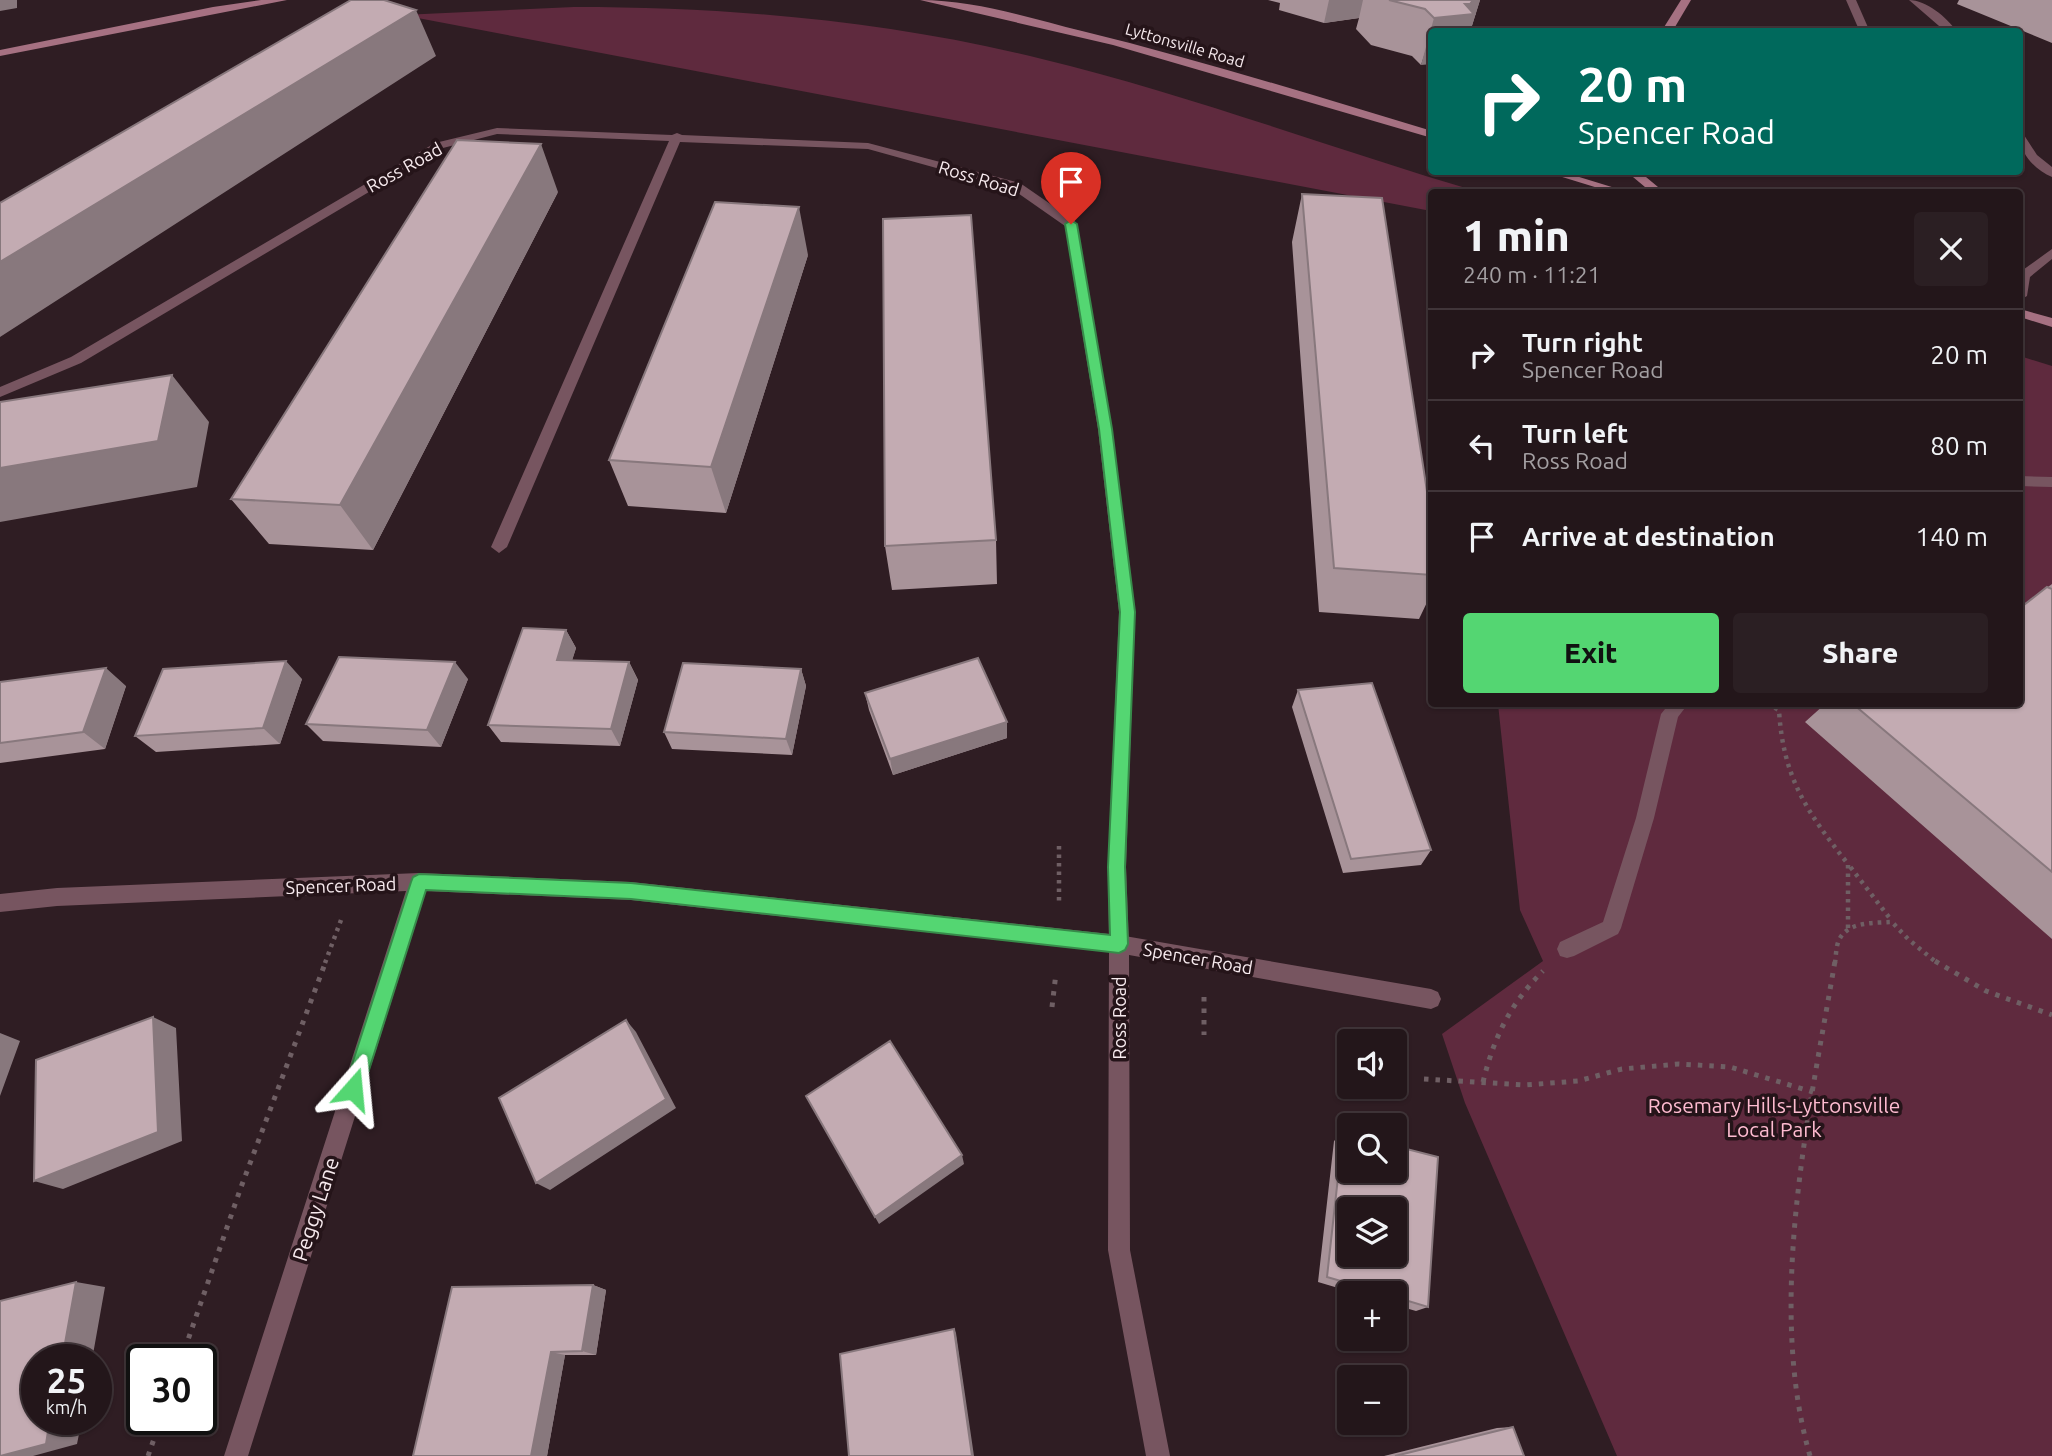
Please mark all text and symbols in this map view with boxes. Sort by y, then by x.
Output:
street label: Lyttonsville Road [1123,19,1247,71]
icon: right [1463,56,1554,147]
text: 20 m [1578,56,1687,111]
text: Spencer Road [1578,114,1775,150]
street label: Ross Road [363,138,445,196]
pin [1041,152,1101,224]
street label: Ross Road [936,156,1022,200]
icon: arrive [1052,163,1090,201]
text: 1 min [1463,212,1570,259]
button: close [1914,212,1988,286]
text: 240 m · 11:21 [1463,262,1601,287]
text: Turn right [1522,328,1643,357]
icon: right [1463,336,1501,374]
text: 20 m [1930,340,1988,369]
text: Spencer Road [1522,357,1664,382]
text: Turn left [1522,419,1628,448]
icon: left [1463,427,1501,465]
text: 80 m [1930,431,1988,460]
text: Ross Road [1522,448,1628,473]
icon: arrive [1463,518,1501,556]
text: Arrive at destination [1522,522,1775,551]
text: 140 m [1916,522,1988,551]
button: Exit [1463,613,1719,693]
button: Share [1733,613,1988,693]
street label: Spencer Road [285,873,397,897]
street label: Spencer Road [1142,939,1254,977]
street label: Ross Road [1109,977,1129,1059]
map controls [1337,1029,1407,1435]
button: sound [1337,1029,1407,1099]
position arrow [316,1052,390,1126]
park label: Rosemary Hills-Lyttonsville Local Park [1648,1093,1900,1141]
button: search [1337,1113,1407,1183]
street label: Peggy Lane [287,1154,343,1264]
button: layers [1337,1197,1407,1267]
button: + [1337,1281,1407,1351]
speed limit sign: 30 [126,1344,217,1435]
text: 25 [47,1360,86,1400]
button: − [1337,1365,1407,1435]
text: km/h [46,1397,87,1417]

